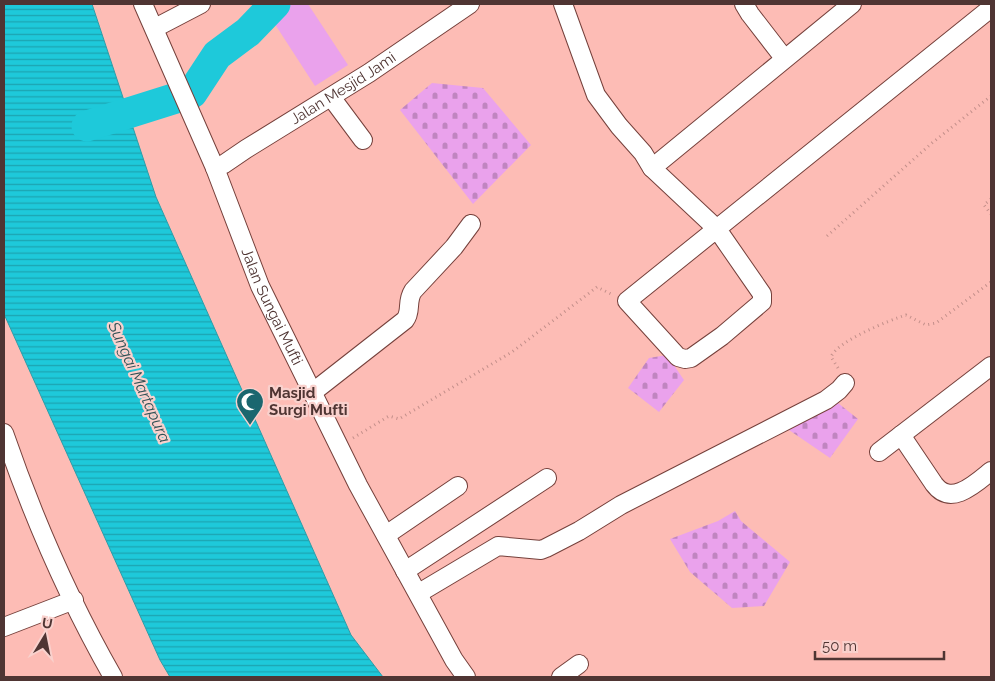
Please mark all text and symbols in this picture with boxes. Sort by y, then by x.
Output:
street label: Jalan Mesjid Jami [287,48,399,128]
street label: Jalan Sungai Mufti [237,246,307,368]
water label: Sungai Martapura [104,318,175,446]
place label: Masjid Surgi Mufti [269,384,347,419]
mosque icon: Masjid Surgi Mufti [235,387,265,426]
north arrow [20,611,70,661]
text: U [41,614,54,632]
scale bar [815,628,944,660]
text: 50 m [822,637,857,655]

